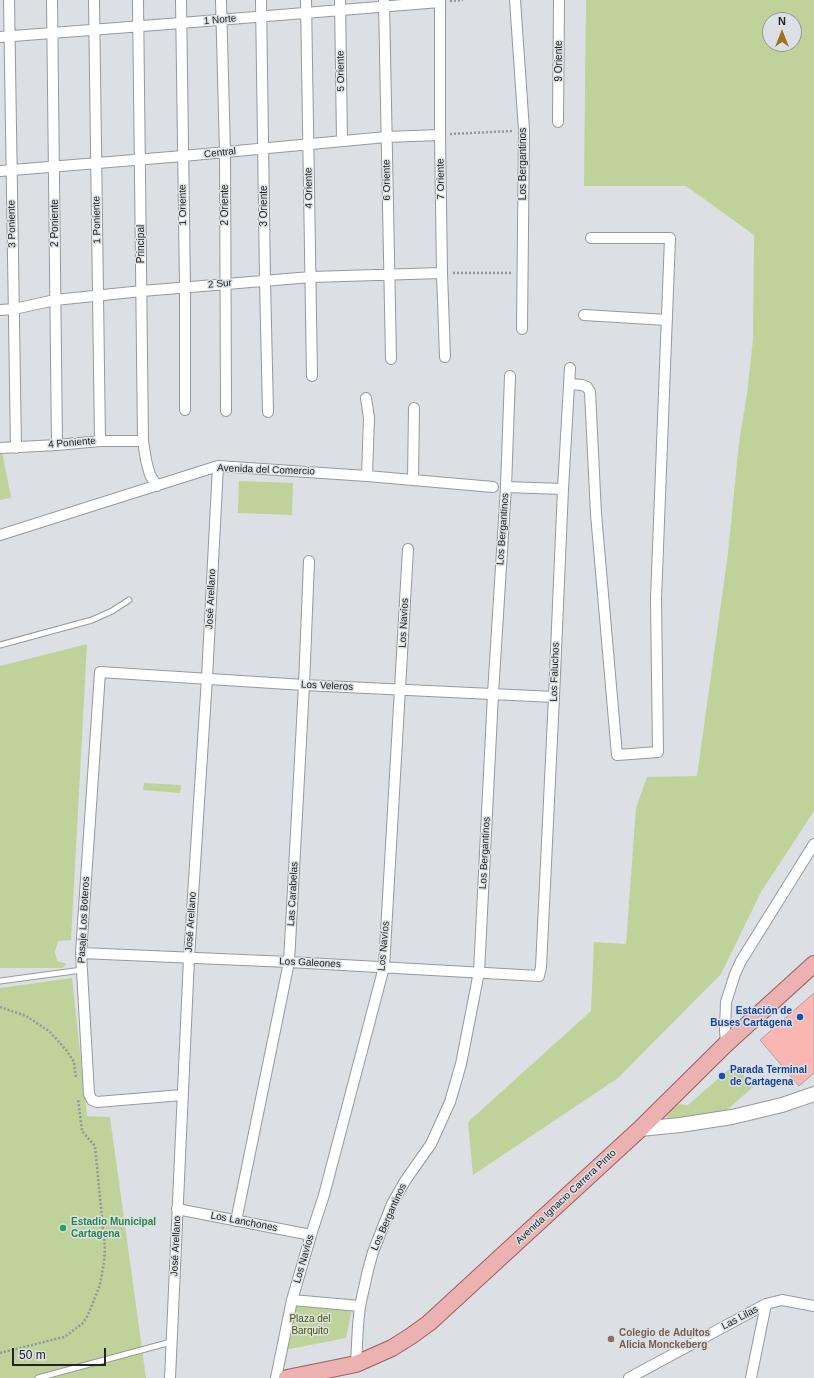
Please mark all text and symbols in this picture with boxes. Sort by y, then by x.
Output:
north arrow [762,12,802,52]
street label: 1 Norte [203,13,237,27]
text: N [778,15,786,27]
street label: 9 Oriente [553,40,565,82]
street label: 5 Oriente [335,50,347,92]
street label: Los Bergantinos [517,128,529,200]
street label: Central [203,145,237,161]
street label: 7 Oriente [435,158,447,200]
street label: 6 Oriente [381,159,393,201]
street label: 4 Oriente [303,167,315,209]
street label: 1 Oriente [177,184,189,226]
street label: 2 Oriente [219,184,231,226]
street label: 3 Oriente [258,185,270,227]
street label: 1 Poniente [91,196,103,244]
street label: 2 Poniente [49,199,61,247]
street label: 3 Poniente [6,200,18,248]
street label: Principal [135,225,147,263]
street label: 2 Sur [208,277,232,291]
street label: 4 Poniente [48,435,96,451]
street label: Avenida del Comercio [217,462,315,478]
street label: Los Bergantinos [494,493,512,565]
street label: José Arellano [203,568,219,630]
street label: Los Navíos [397,598,411,648]
street label: Los Faluchos [548,642,562,702]
street label: Los Veleros [301,679,353,693]
street label: Los Bergantinos [477,817,493,889]
street label: Las Carabelas [285,861,301,927]
street label: Pasaje Los Boteros [76,876,92,964]
street label: José Arellano [183,891,199,953]
street label: Los Navíos [376,921,392,971]
street label: Los Galeones [279,955,341,971]
place label: Estación de Buses Cartagena [710,1005,792,1028]
marker: Estación de Buses Cartagena [795,1012,805,1022]
place label: Parada Terminal de Cartagena [730,1064,807,1088]
marker: Parada Terminal de Cartagena [717,1071,727,1081]
street label: Avenida Ignacio Carrera Pinto [513,1147,619,1247]
street label: Los Bergantinos [369,1182,409,1252]
street label: Los Lanchones [210,1210,278,1234]
street label: José Arellano [168,1215,184,1277]
place label: Estadio Municipal Cartagena [71,1216,156,1240]
marker: Estadio Municipal Cartagena [58,1223,68,1233]
street label: Los Navíos [291,1233,317,1285]
street label: Las Lilas [720,1303,760,1333]
park label: Plaza del Barquito [289,1313,331,1336]
place label: Colegio de Adultos Alicia Monckeberg [619,1327,710,1350]
marker: Colegio de Adultos Alicia Monckeberg [606,1334,616,1344]
scale bar [14,1340,108,1366]
text: 50 m [19,1348,46,1362]

